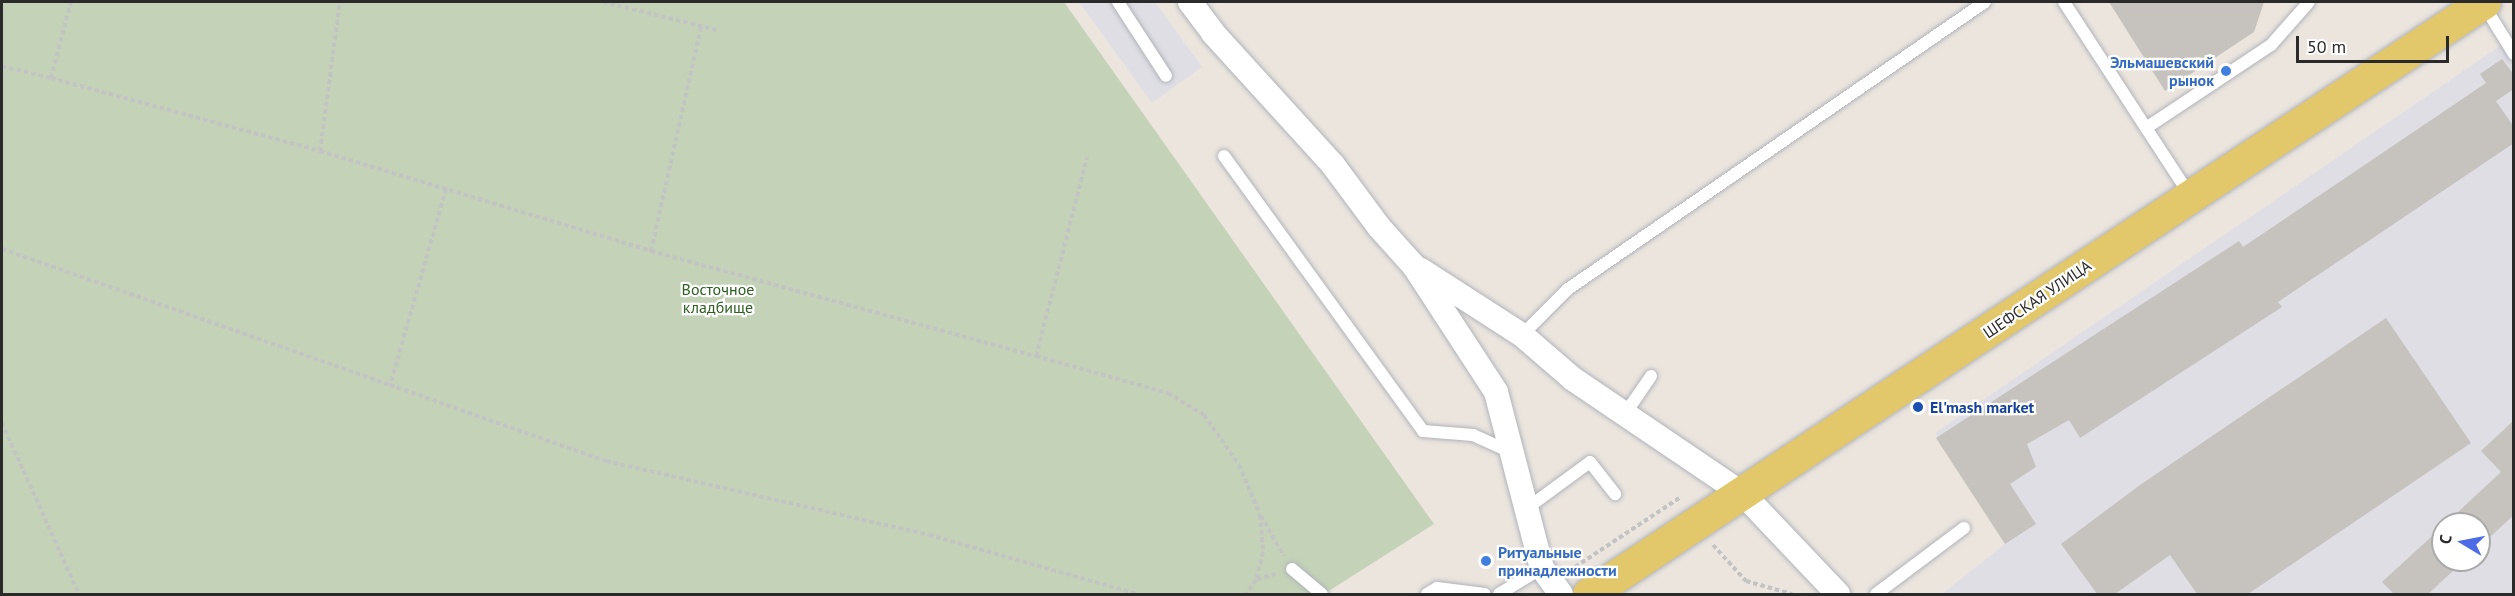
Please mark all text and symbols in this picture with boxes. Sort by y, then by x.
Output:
scale bar [2299,24,2452,62]
text: 50 m [2307,35,2346,58]
place label: Эльмашевский рынок [2110,52,2214,90]
marker: Эльмашевский рынок [2219,64,2233,78]
street label: ШЕФСКАЯ УЛИЦА [1979,256,2095,342]
park label: Восточное кладбище [682,279,754,317]
place label: El'mash market [1930,397,2034,417]
marker: El'mash market [1911,400,1925,414]
north arrow [2431,512,2491,572]
text: С [2435,533,2456,545]
place label: Ритуальные принадлежности [1498,542,1617,580]
marker: Ритуальные принадлежности [1479,554,1493,568]

